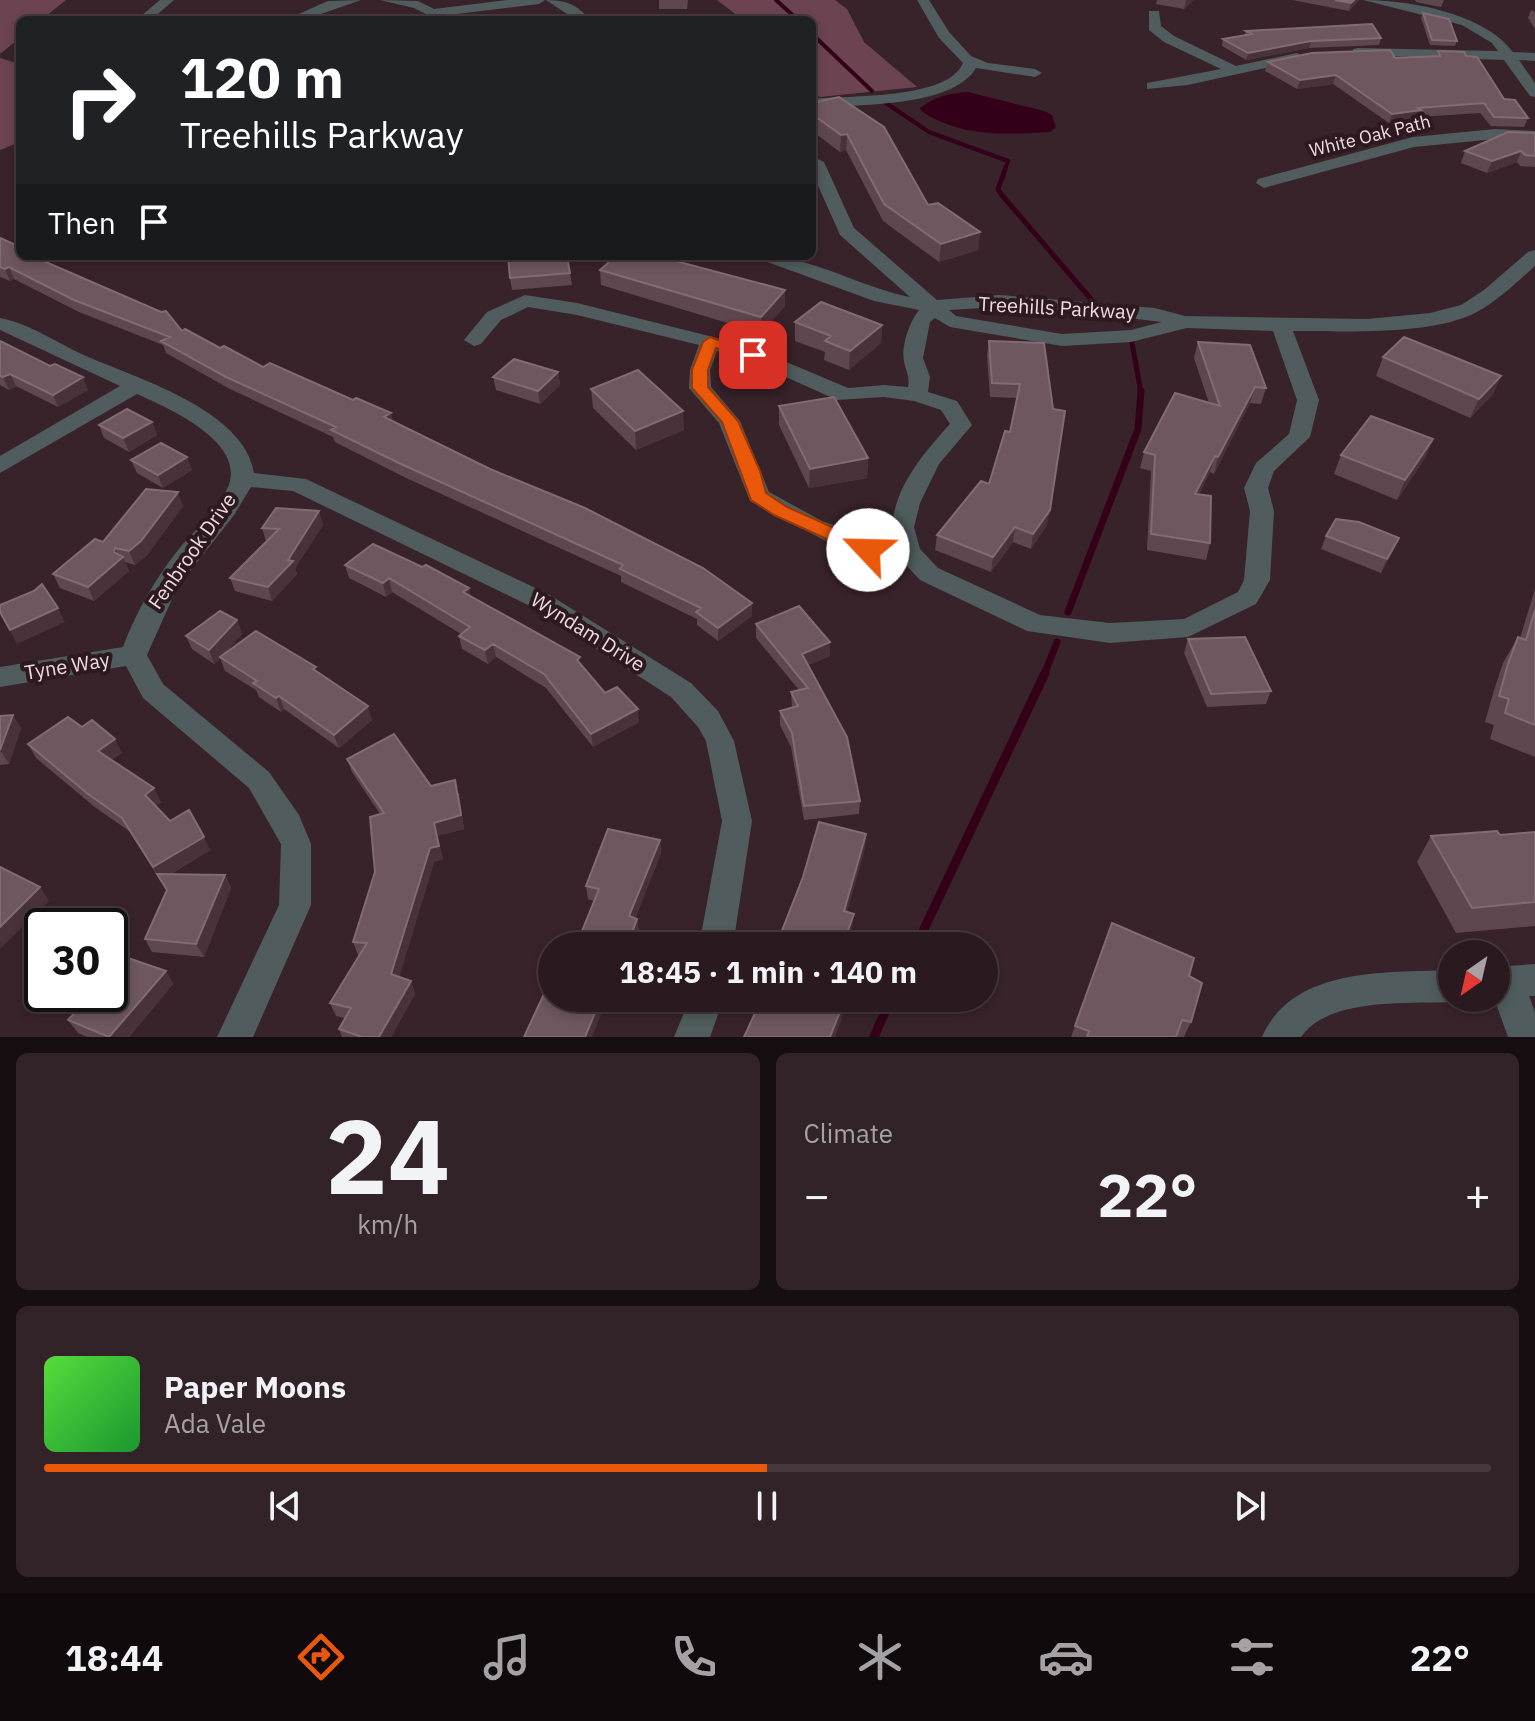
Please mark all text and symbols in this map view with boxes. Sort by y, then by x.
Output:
text: 120 m [180,41,344,113]
icon: right [48,48,152,152]
street label: White Oak Path [1307,109,1433,162]
text: Treehills Parkway [180,111,464,158]
icon: arrive [132,200,176,244]
text: Then [48,203,116,242]
street label: Treehills Parkway [978,290,1136,325]
pin [719,321,787,389]
icon: arrive [731,333,775,377]
street label: Fenbrook Drive [142,487,242,614]
position arrow [826,508,910,592]
street label: Wyndam Drive [526,586,651,677]
street label: Tyne Way [22,645,111,686]
speed limit sign: 30 [24,908,128,1012]
north arrow [1438,940,1510,1012]
map controls [1438,940,1510,1012]
text: 18:45 · 1 min · 140 m [619,952,917,991]
text: 24 [325,1087,450,1223]
text: Climate [804,1116,893,1150]
text: 22° [1097,1155,1197,1234]
text: − [804,1166,830,1223]
text: + [1465,1166,1491,1223]
text: km/h [357,1207,418,1241]
text: Paper Moons [164,1367,346,1406]
text: Ada Vale [164,1406,266,1440]
icon: previous [263,1484,307,1528]
icon: pause [745,1484,789,1528]
icon: next [1228,1484,1272,1528]
icon: directions [293,1629,349,1685]
icon: music [479,1629,535,1685]
icon: phone [666,1629,722,1685]
icon: climate [852,1629,908,1685]
icon: car [1038,1629,1094,1685]
icon: filters [1224,1629,1280,1685]
text: 18:44 [65,1634,163,1681]
text: 22° [1410,1634,1470,1681]

